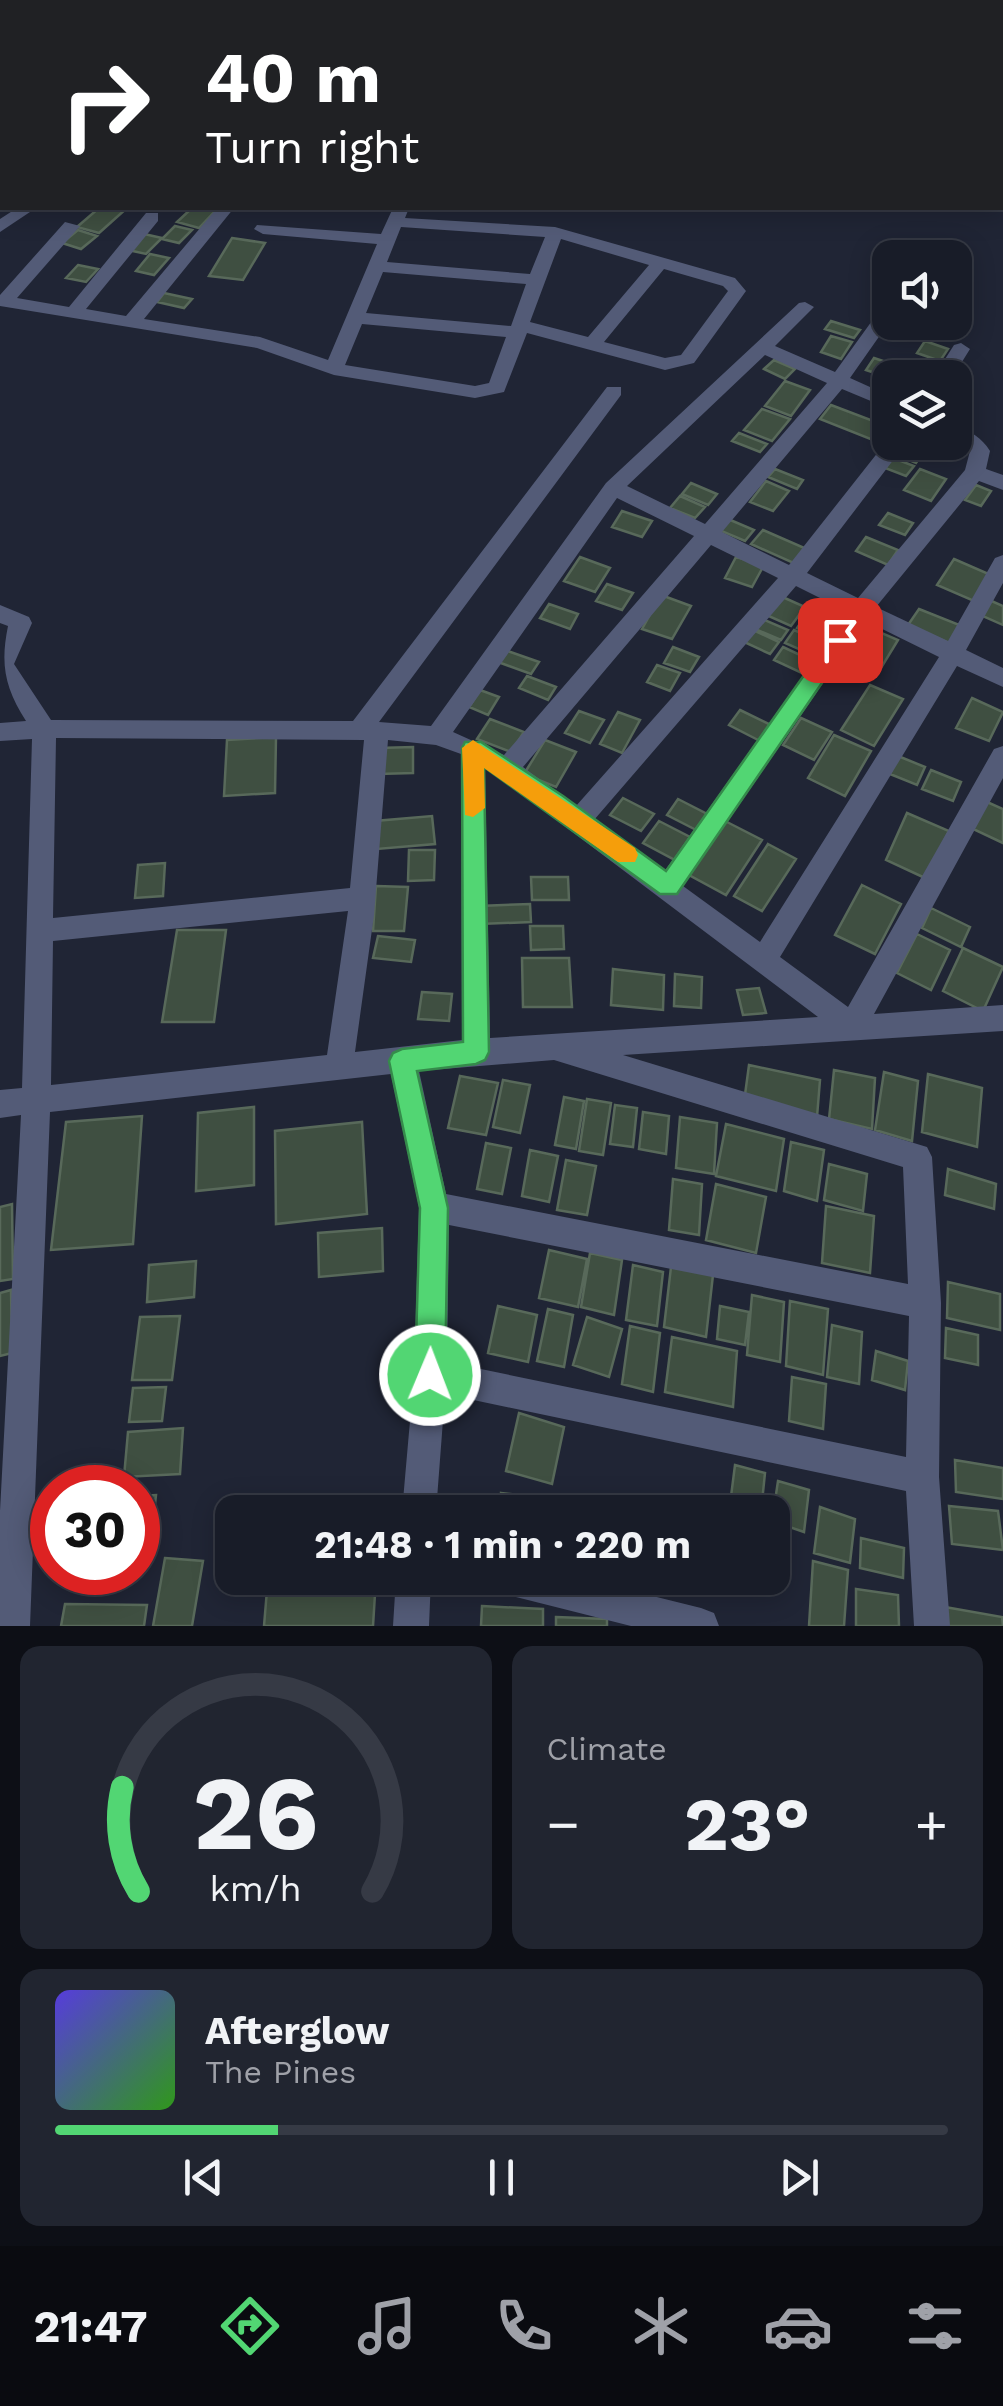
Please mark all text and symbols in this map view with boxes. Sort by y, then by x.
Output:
text: 40 m [205,37,381,119]
icon: right [40,40,170,170]
text: Turn right [205,121,419,174]
map controls [872,240,972,460]
button: sound [872,240,972,340]
button: layers [872,360,972,460]
pin [798,598,883,683]
icon: arrive [813,613,868,668]
position arrow [378,1323,482,1427]
speed limit sign: 30 [30,1465,160,1595]
text: 21:48 · 1 min · 220 m [314,1523,691,1567]
text: Climate [547,1730,667,1768]
text: 26 [193,1752,319,1874]
text: 23° [684,1780,810,1868]
text: − [547,1792,580,1856]
text: + [915,1792,948,1856]
text: km/h [210,1868,302,1910]
text: Afterglow [205,2009,390,2053]
text: The Pines [205,2053,356,2091]
icon: previous [176,2150,231,2205]
icon: pause [474,2150,529,2205]
icon: next [772,2150,827,2205]
icon: directions [215,2291,285,2361]
icon: music [352,2291,422,2361]
icon: phone [489,2291,559,2361]
icon: climate [626,2291,696,2361]
icon: car [763,2291,833,2361]
icon: filters [900,2291,970,2361]
text: 21:47 [34,2300,148,2353]

